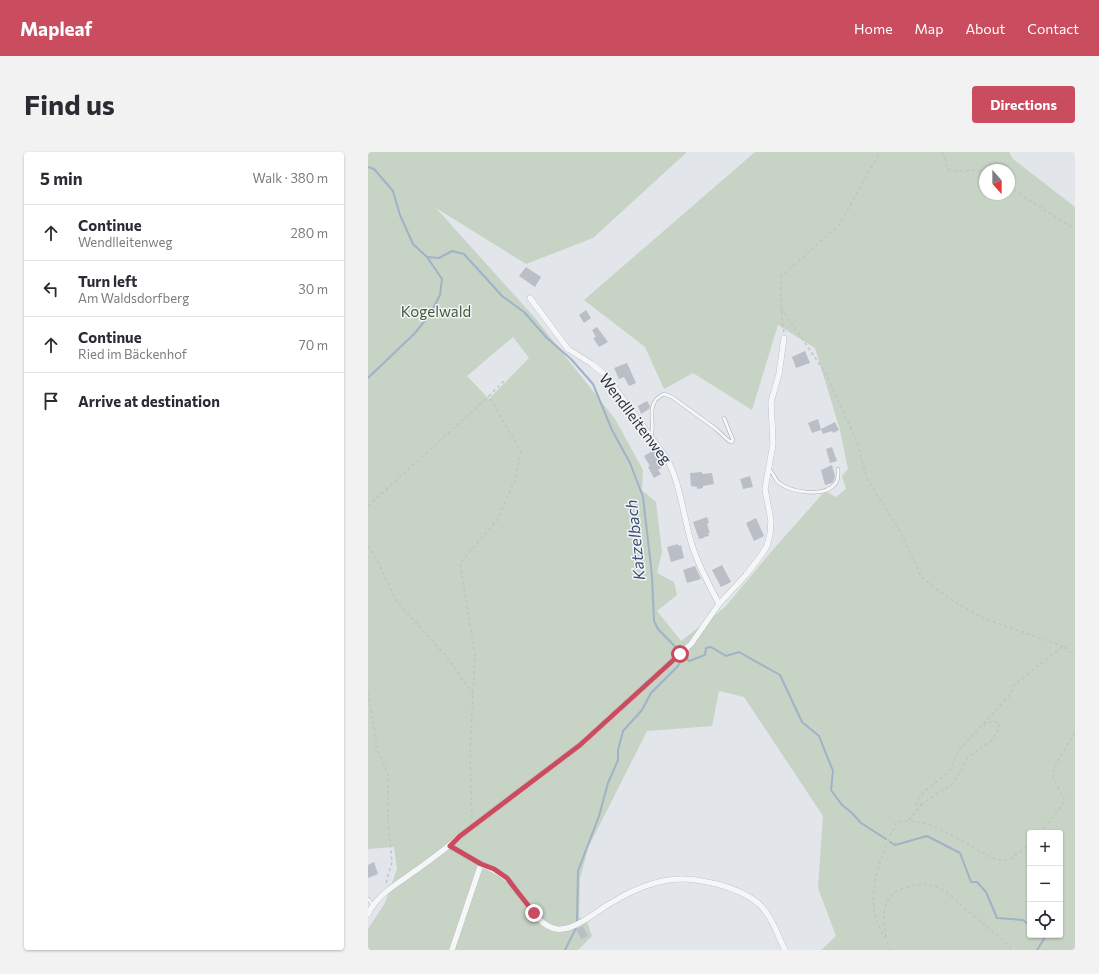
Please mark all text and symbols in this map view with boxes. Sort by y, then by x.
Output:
text: Mapleaf [20,17,92,40]
text: Home [854,20,893,37]
text: Map [915,20,943,37]
text: About [965,20,1005,37]
text: Contact [1027,20,1079,37]
button: Directions [972,86,1075,123]
text: Find us [24,87,115,121]
north arrow [979,164,1015,200]
text: 5 min [40,168,83,189]
text: Walk · 380 m [253,170,328,186]
text: Continue [78,216,142,234]
icon: ahead [40,222,62,244]
text: 280 m [291,225,328,241]
text: Wendlleitenweg [78,234,172,250]
text: Turn left [78,272,137,290]
icon: left [40,278,62,300]
text: 30 m [298,281,328,297]
text: Am Waldsdorfberg [78,290,189,306]
park label: Kogelwald [401,302,471,320]
text: Continue [78,328,142,346]
icon: ahead [40,334,62,356]
text: 70 m [299,337,328,353]
text: Ried im Bäckenhof [78,346,187,362]
street label: Wendlleitenweg [596,369,676,467]
icon: arrive [40,390,62,412]
text: Arrive at destination [78,392,220,410]
water label: Katzelbach [621,499,648,581]
route start [671,645,689,663]
map controls [1027,830,1063,938]
button: + [1027,830,1063,866]
button: − [1027,866,1063,902]
button: locate [1027,902,1063,938]
route end [525,904,543,922]

